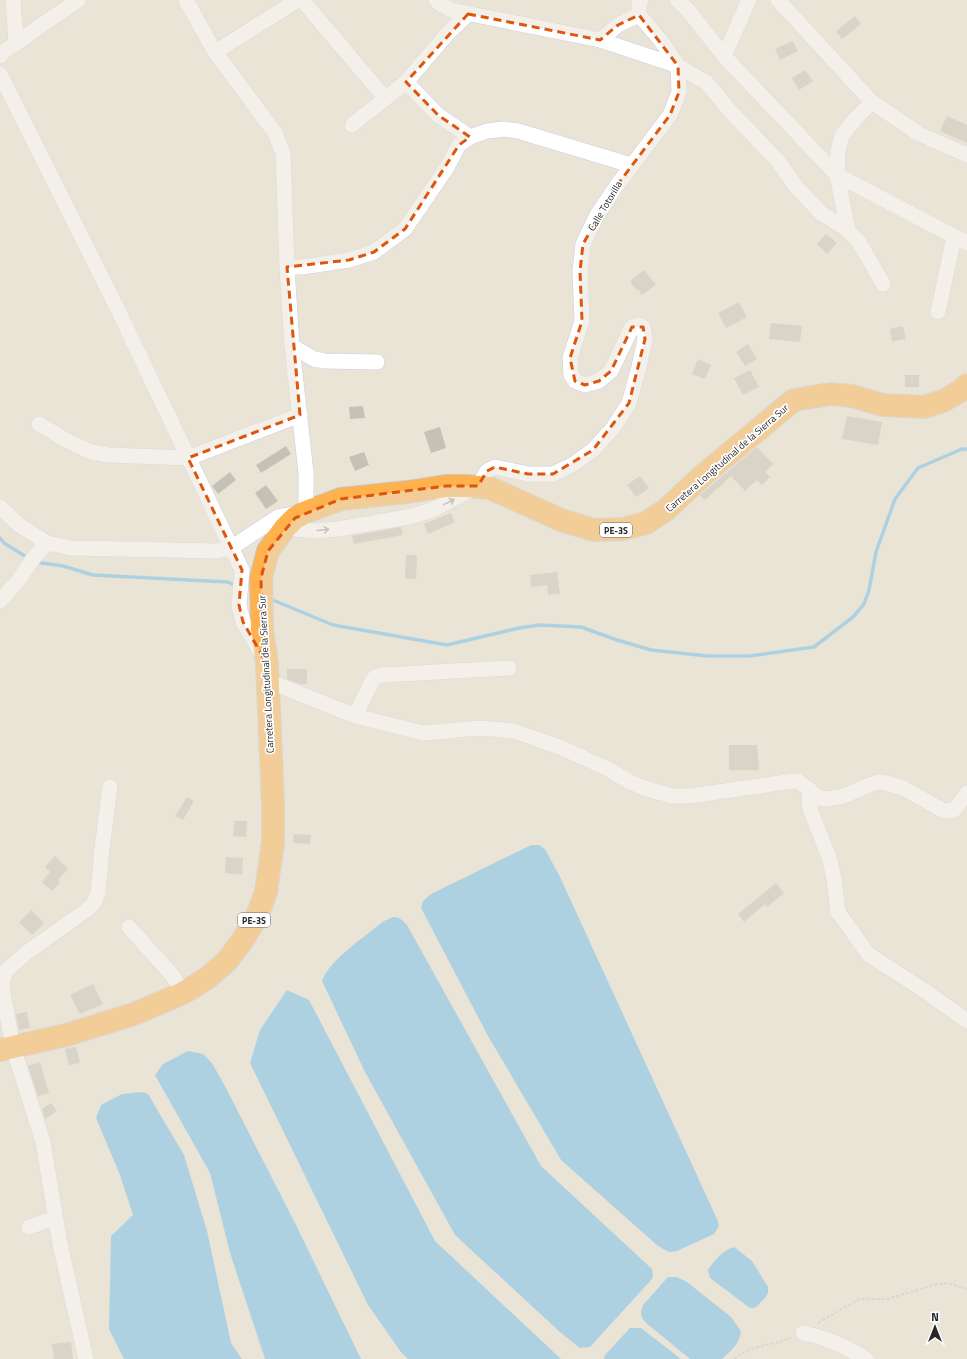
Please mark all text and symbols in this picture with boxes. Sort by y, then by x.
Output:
street label: Calle Totorilla [584,178,626,234]
street label: Carretera Longitudinal de la Sierra Sur [662,400,792,516]
one-way arrow [443,498,455,505]
road number: PE-3S [600,523,632,537]
one-way arrow [316,527,329,534]
street label: Carretera Longitudinal de la Sierra Sur [254,594,278,754]
road number: PE-3S [238,913,270,927]
north arrow [915,1307,955,1347]
text: N [931,1309,939,1325]

